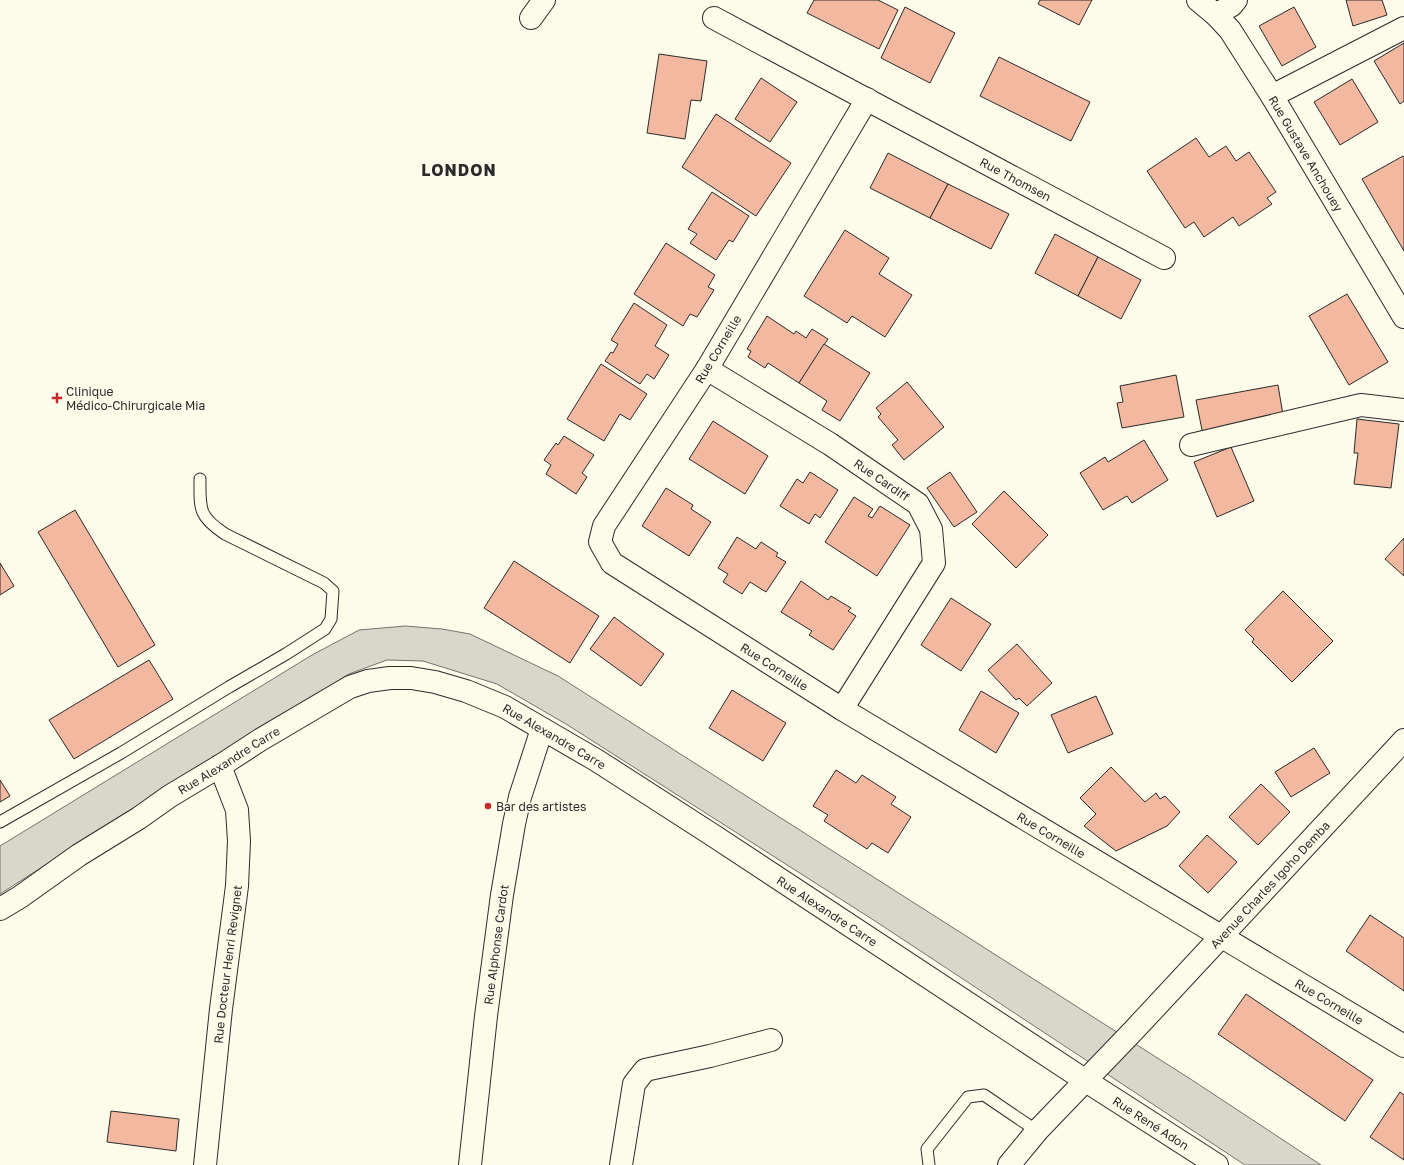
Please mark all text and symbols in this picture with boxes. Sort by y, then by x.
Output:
street label: Rue Gustave Anchouey [1266,93,1347,214]
street label: Rue Thomsen [978,154,1054,204]
district label: LONDON [421,160,497,180]
street label: Rue Corneille [692,312,744,386]
place label: Clinique Médico-Chirurgicale Mia [66,384,205,413]
marker: Clinique Médico-Chirurgicale Mia [51,392,63,404]
street label: Rue Cardiff [851,455,913,504]
street label: Rue Corneille [738,639,811,693]
street label: Rue Alexandre Carre [500,700,609,772]
street label: Rue Alexandre Carre [175,723,282,797]
place label: Bar des artistes [496,799,586,814]
marker: Bar des artistes [483,801,493,811]
street label: Rue Corneille [1014,808,1089,861]
street label: Avenue Charles Igoho Demba [1207,818,1333,951]
street label: Rue Alexandre Carre [774,872,880,949]
street label: Rue Alphonse Cardot [480,883,511,1006]
street label: Rue Docteur Henri Revignet [210,884,245,1044]
street label: Rue Corneille [1292,975,1366,1028]
street label: Rue René Adon [1110,1093,1192,1153]

